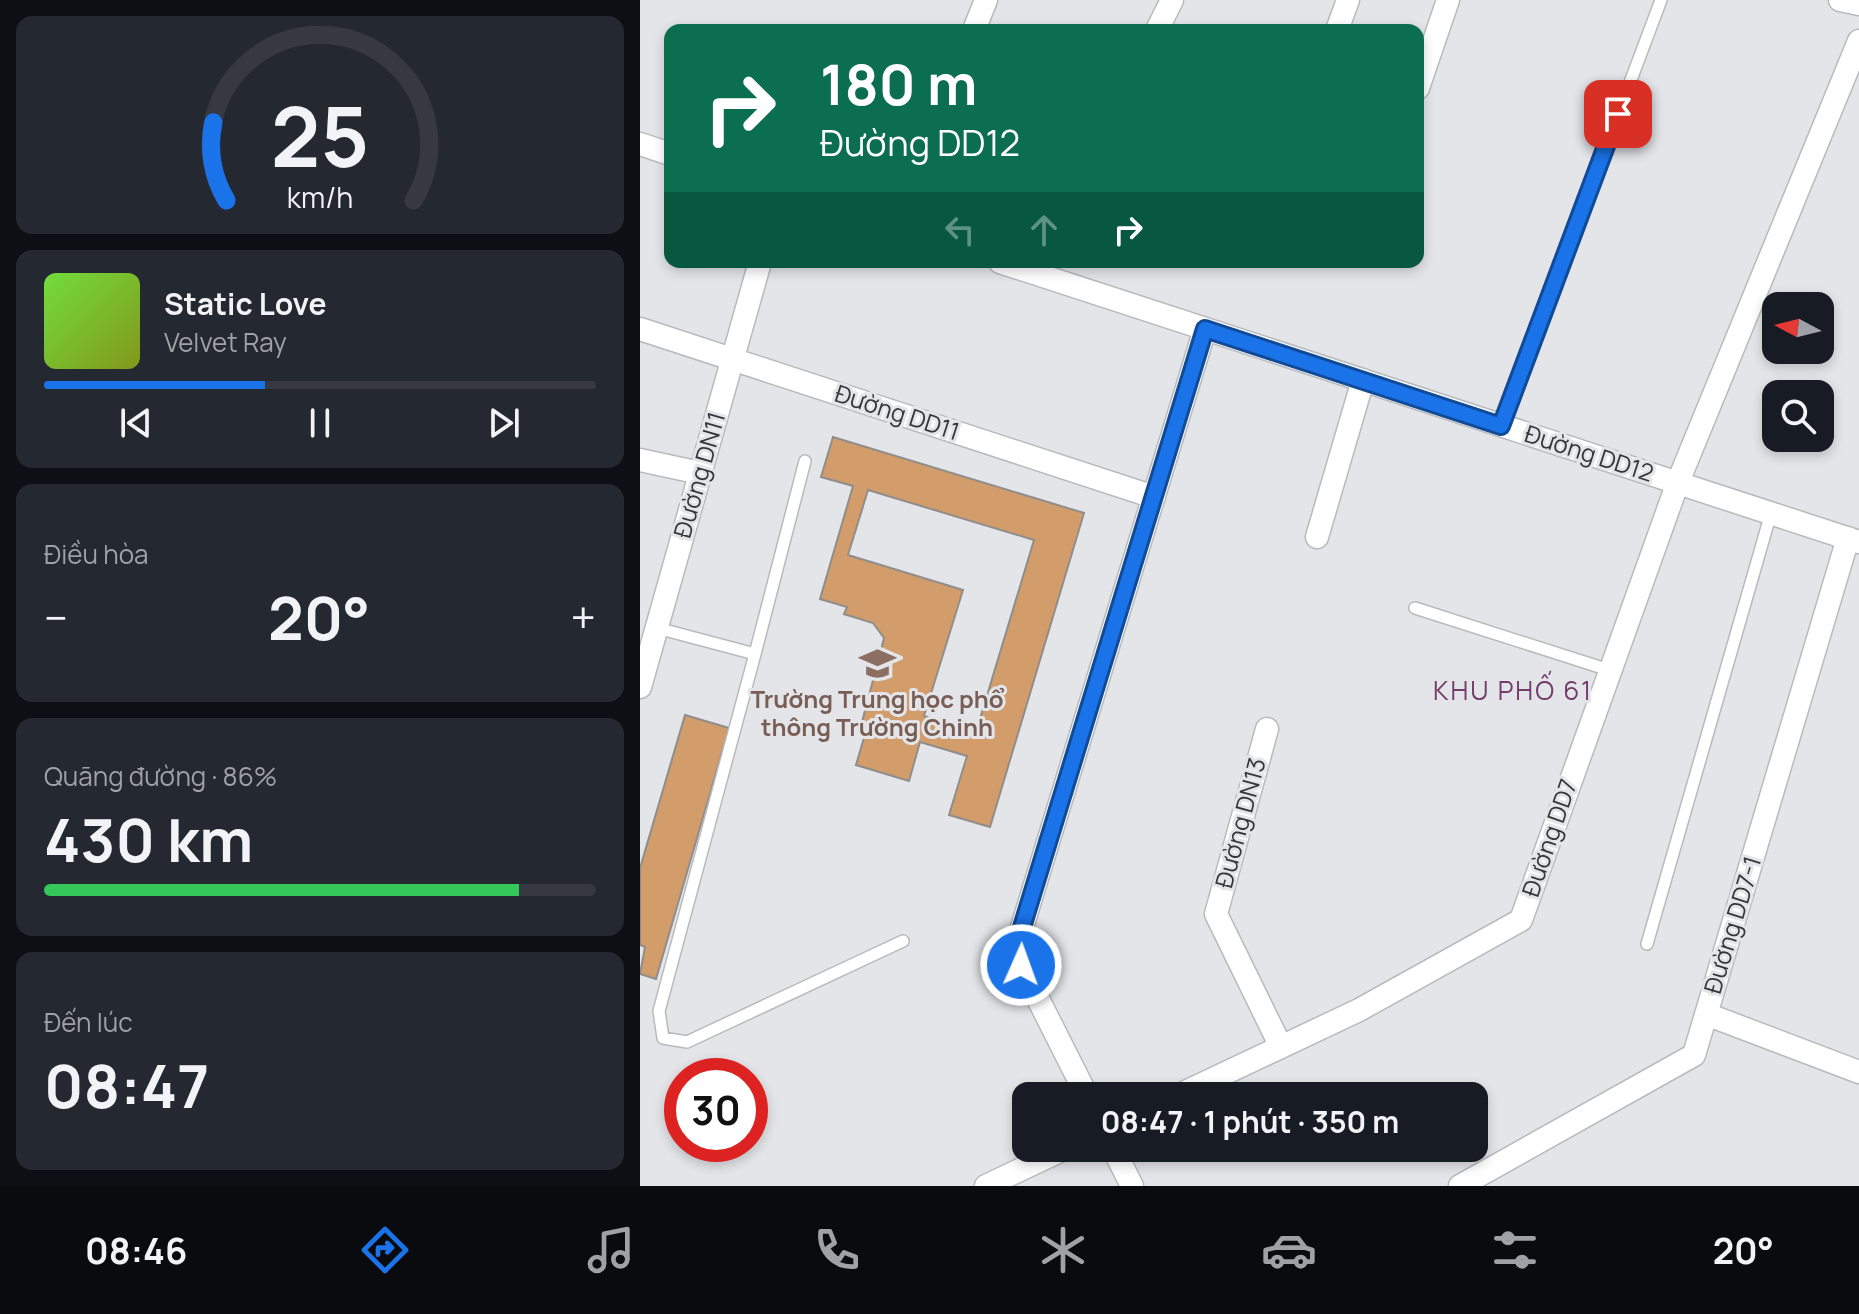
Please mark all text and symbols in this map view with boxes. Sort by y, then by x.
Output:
text: 180 m [820,45,977,122]
icon: right [688,56,792,160]
text: 25 [271,78,369,192]
pin [1584,80,1652,148]
icon: arrive [1596,92,1640,136]
text: Đường DD12 [820,118,1020,167]
text: km/h [287,178,353,217]
icon: left [938,208,982,252]
icon: ahead [1022,208,1066,252]
icon: right [1106,208,1150,252]
text: Static Love [164,283,327,324]
north arrow [1762,292,1834,364]
map controls [1762,292,1834,452]
text: Velvet Ray [164,324,287,360]
street label: Đường DD11 [831,376,964,447]
button: search [1762,380,1834,452]
icon: previous [114,401,158,445]
icon: pause [298,401,342,445]
icon: next [482,401,526,445]
street label: Đường DN11 [665,408,732,541]
street label: Đường DD12 [1521,416,1658,489]
text: Điều hòa [44,536,148,572]
text: 20° [268,576,370,658]
text: − [44,587,68,647]
text: + [571,587,596,647]
school or university icon: Trường Trung học phổ thông Trường Chinh [858,644,896,682]
district label: KHU PHỐ 61 [1433,670,1593,708]
place label: Trường Trung học phổ thông Trường Chinh [750,682,1005,743]
street label: Đường DN13 [1206,754,1273,891]
text: Quãng đường · 86% [44,758,277,794]
street label: Đường DD7 [1513,774,1584,901]
text: 430 km [44,798,253,880]
street label: Đường DD7-1 [1695,852,1768,997]
position arrow [979,923,1063,1007]
text: Đến lúc [44,1004,133,1040]
text: 08:47 [44,1044,209,1126]
speed limit sign: 30 [664,1058,768,1162]
text: 08:47 · 1 phút · 350 m [1101,1101,1399,1142]
icon: directions [357,1222,413,1278]
icon: music [583,1222,639,1278]
icon: phone [809,1222,865,1278]
icon: climate [1035,1222,1091,1278]
icon: car [1261,1222,1317,1278]
icon: filters [1487,1222,1543,1278]
text: 08:46 [85,1226,187,1275]
text: 20° [1713,1226,1774,1275]

